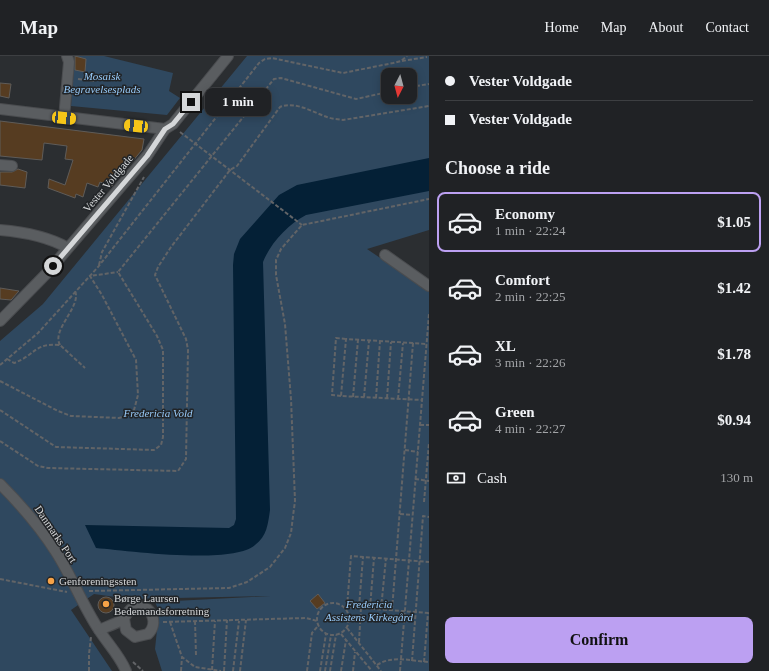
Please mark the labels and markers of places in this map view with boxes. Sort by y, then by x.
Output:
place label: Genforeningssten [59,575,137,587]
marker: Genforeningssten [46,576,56,586]
place label: Børge Laursen Bedemandsforretning [114,592,210,617]
marker: Børge Laursen Bedemandsforretning [101,599,111,609]

